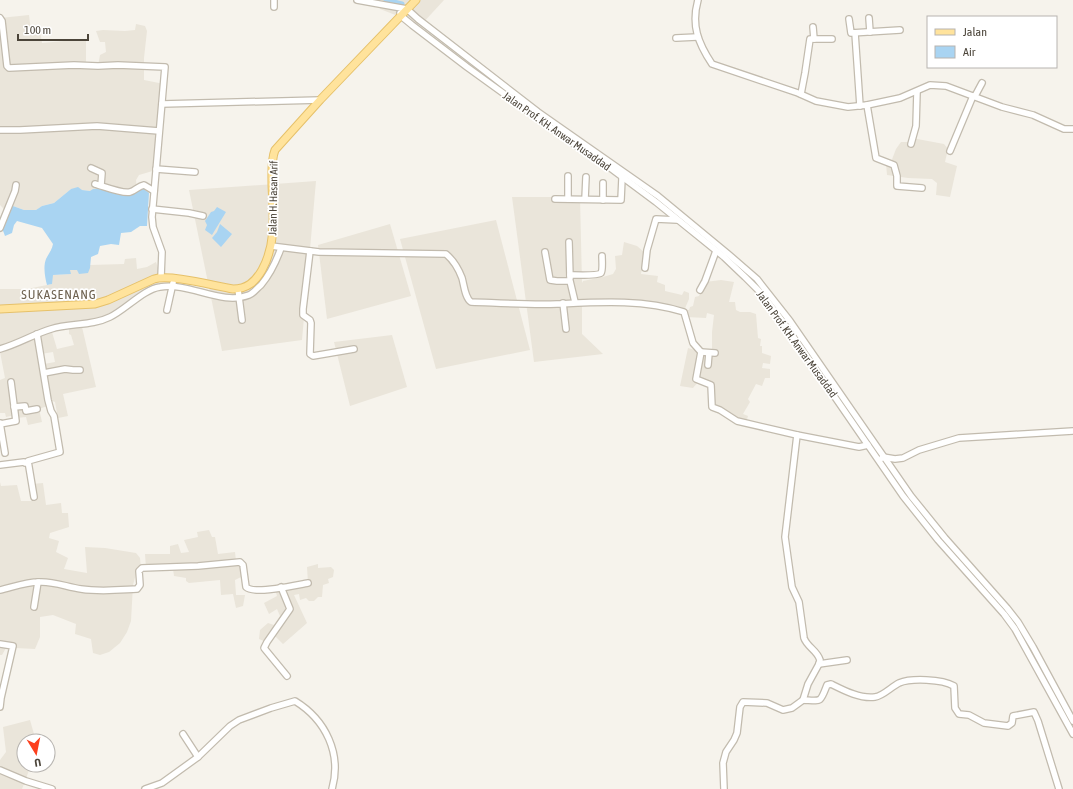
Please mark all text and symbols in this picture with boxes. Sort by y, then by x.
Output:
scale bar [18,16,88,42]
legend [927,16,1057,68]
text: 100 m [24,23,51,37]
text: Jalan [963,25,987,39]
text: Air [963,45,976,59]
street label: Jalan Prof. KH. Anwar Musaddad [501,89,613,173]
street label: Jalan H. Hasan Arif [266,160,280,236]
district label: SUKASENANG [21,287,97,302]
street label: Jalan Prof. KH. Anwar Musaddad [754,288,840,400]
north arrow [16,733,56,773]
text: U [33,756,42,769]

